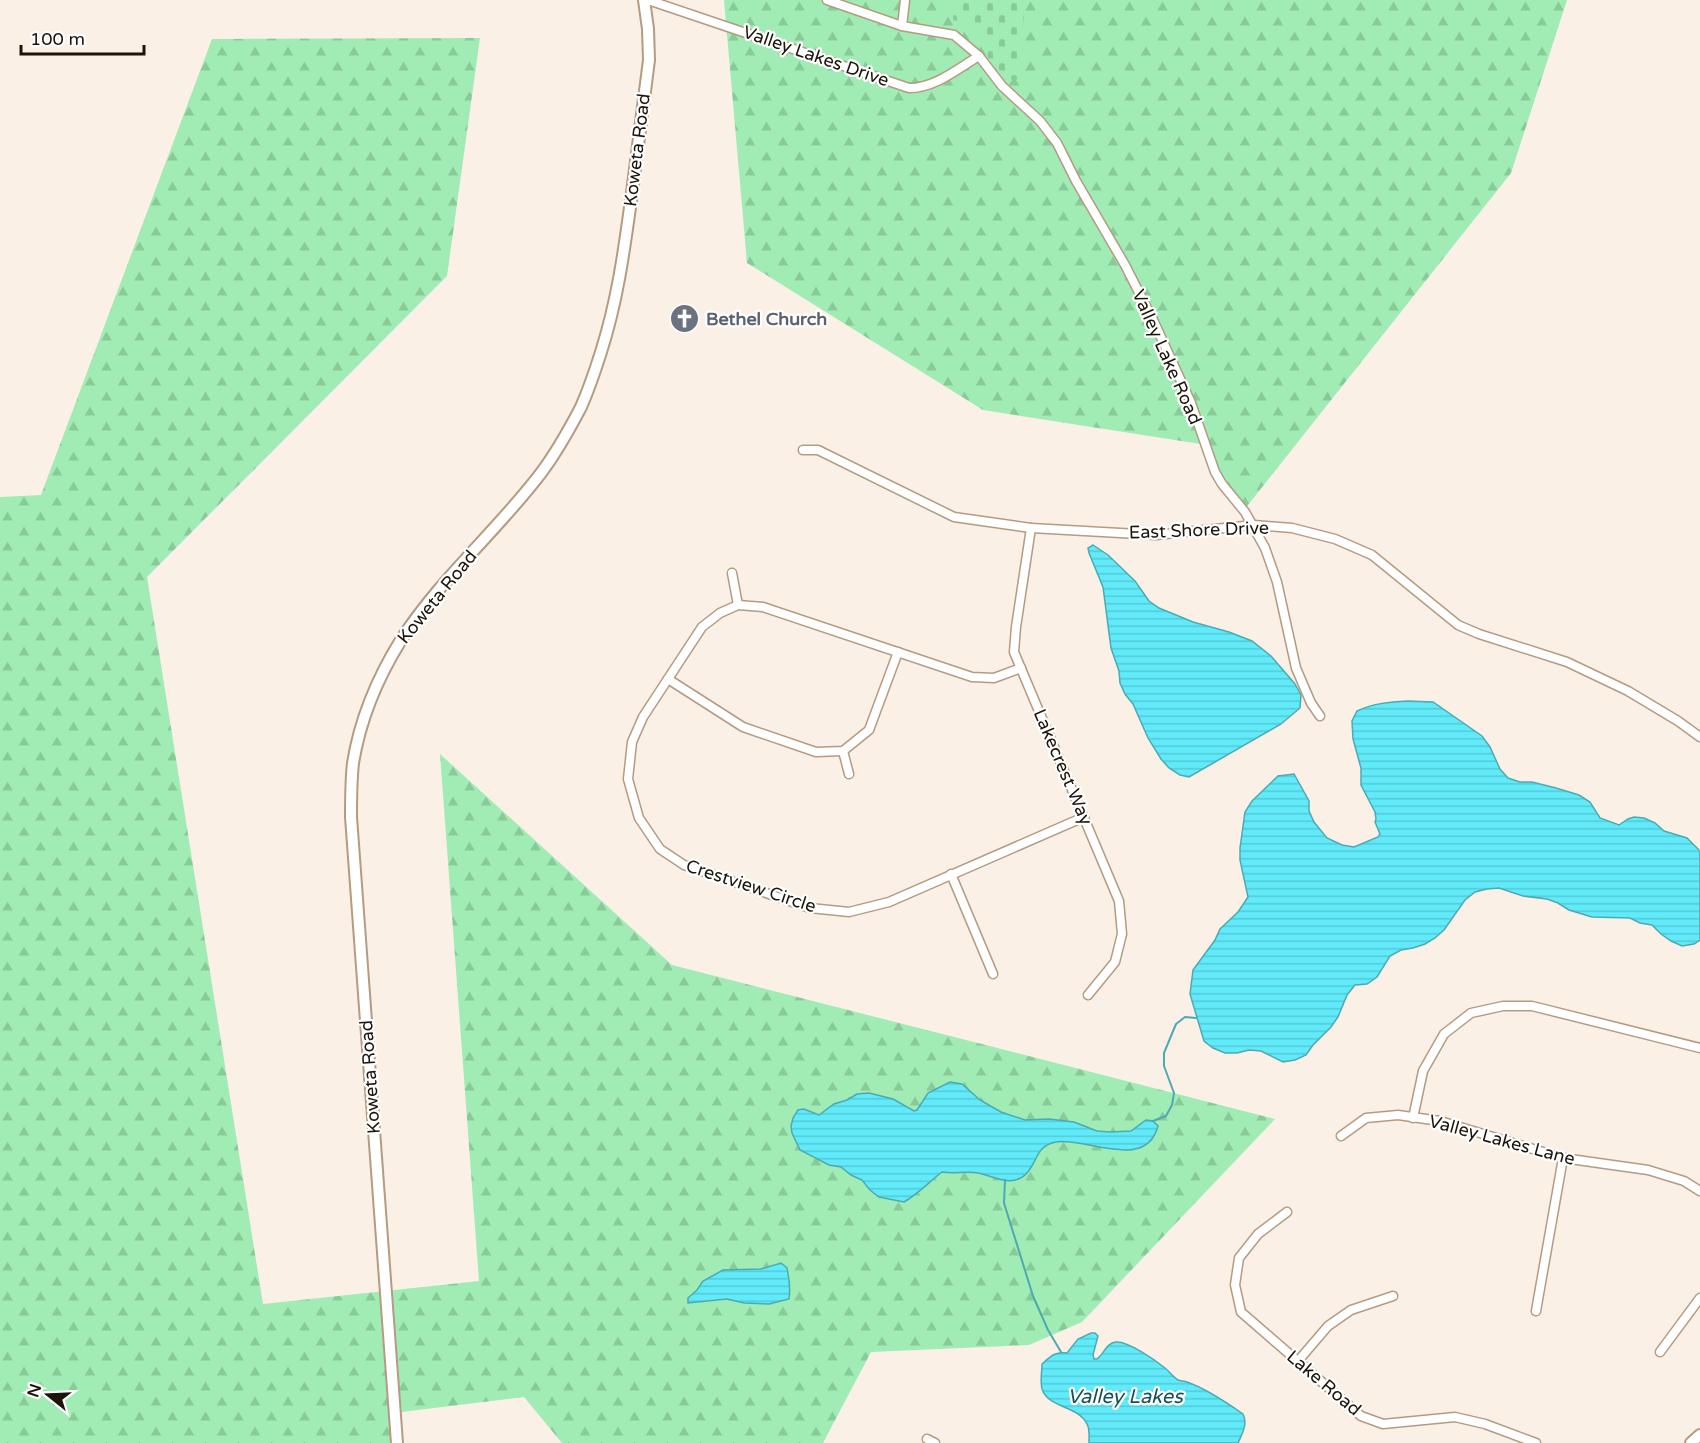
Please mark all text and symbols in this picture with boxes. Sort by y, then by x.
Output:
scale bar [21,18,144,56]
street label: Valley Lakes Drive [740,21,892,91]
text: 100 m [30,28,85,50]
street label: Koweta Road [619,92,655,208]
street label: Valley Lake Road [1127,286,1207,428]
church icon: Bethel Church [669,303,701,335]
place label: Bethel Church [706,308,827,330]
street label: East Shore Drive [1129,517,1269,543]
street label: Koweta Road [393,546,481,648]
street label: Lakecrest Way [1029,706,1097,829]
street label: Crestview Circle [683,855,819,917]
street label: Koweta Road [355,1019,385,1135]
street label: Valley Lakes Lane [1427,1110,1577,1170]
street label: Lake Road [1282,1346,1366,1420]
north arrow [18,1365,78,1425]
text: N [23,1381,46,1400]
water label: Valley Lakes [1067,1385,1184,1409]

